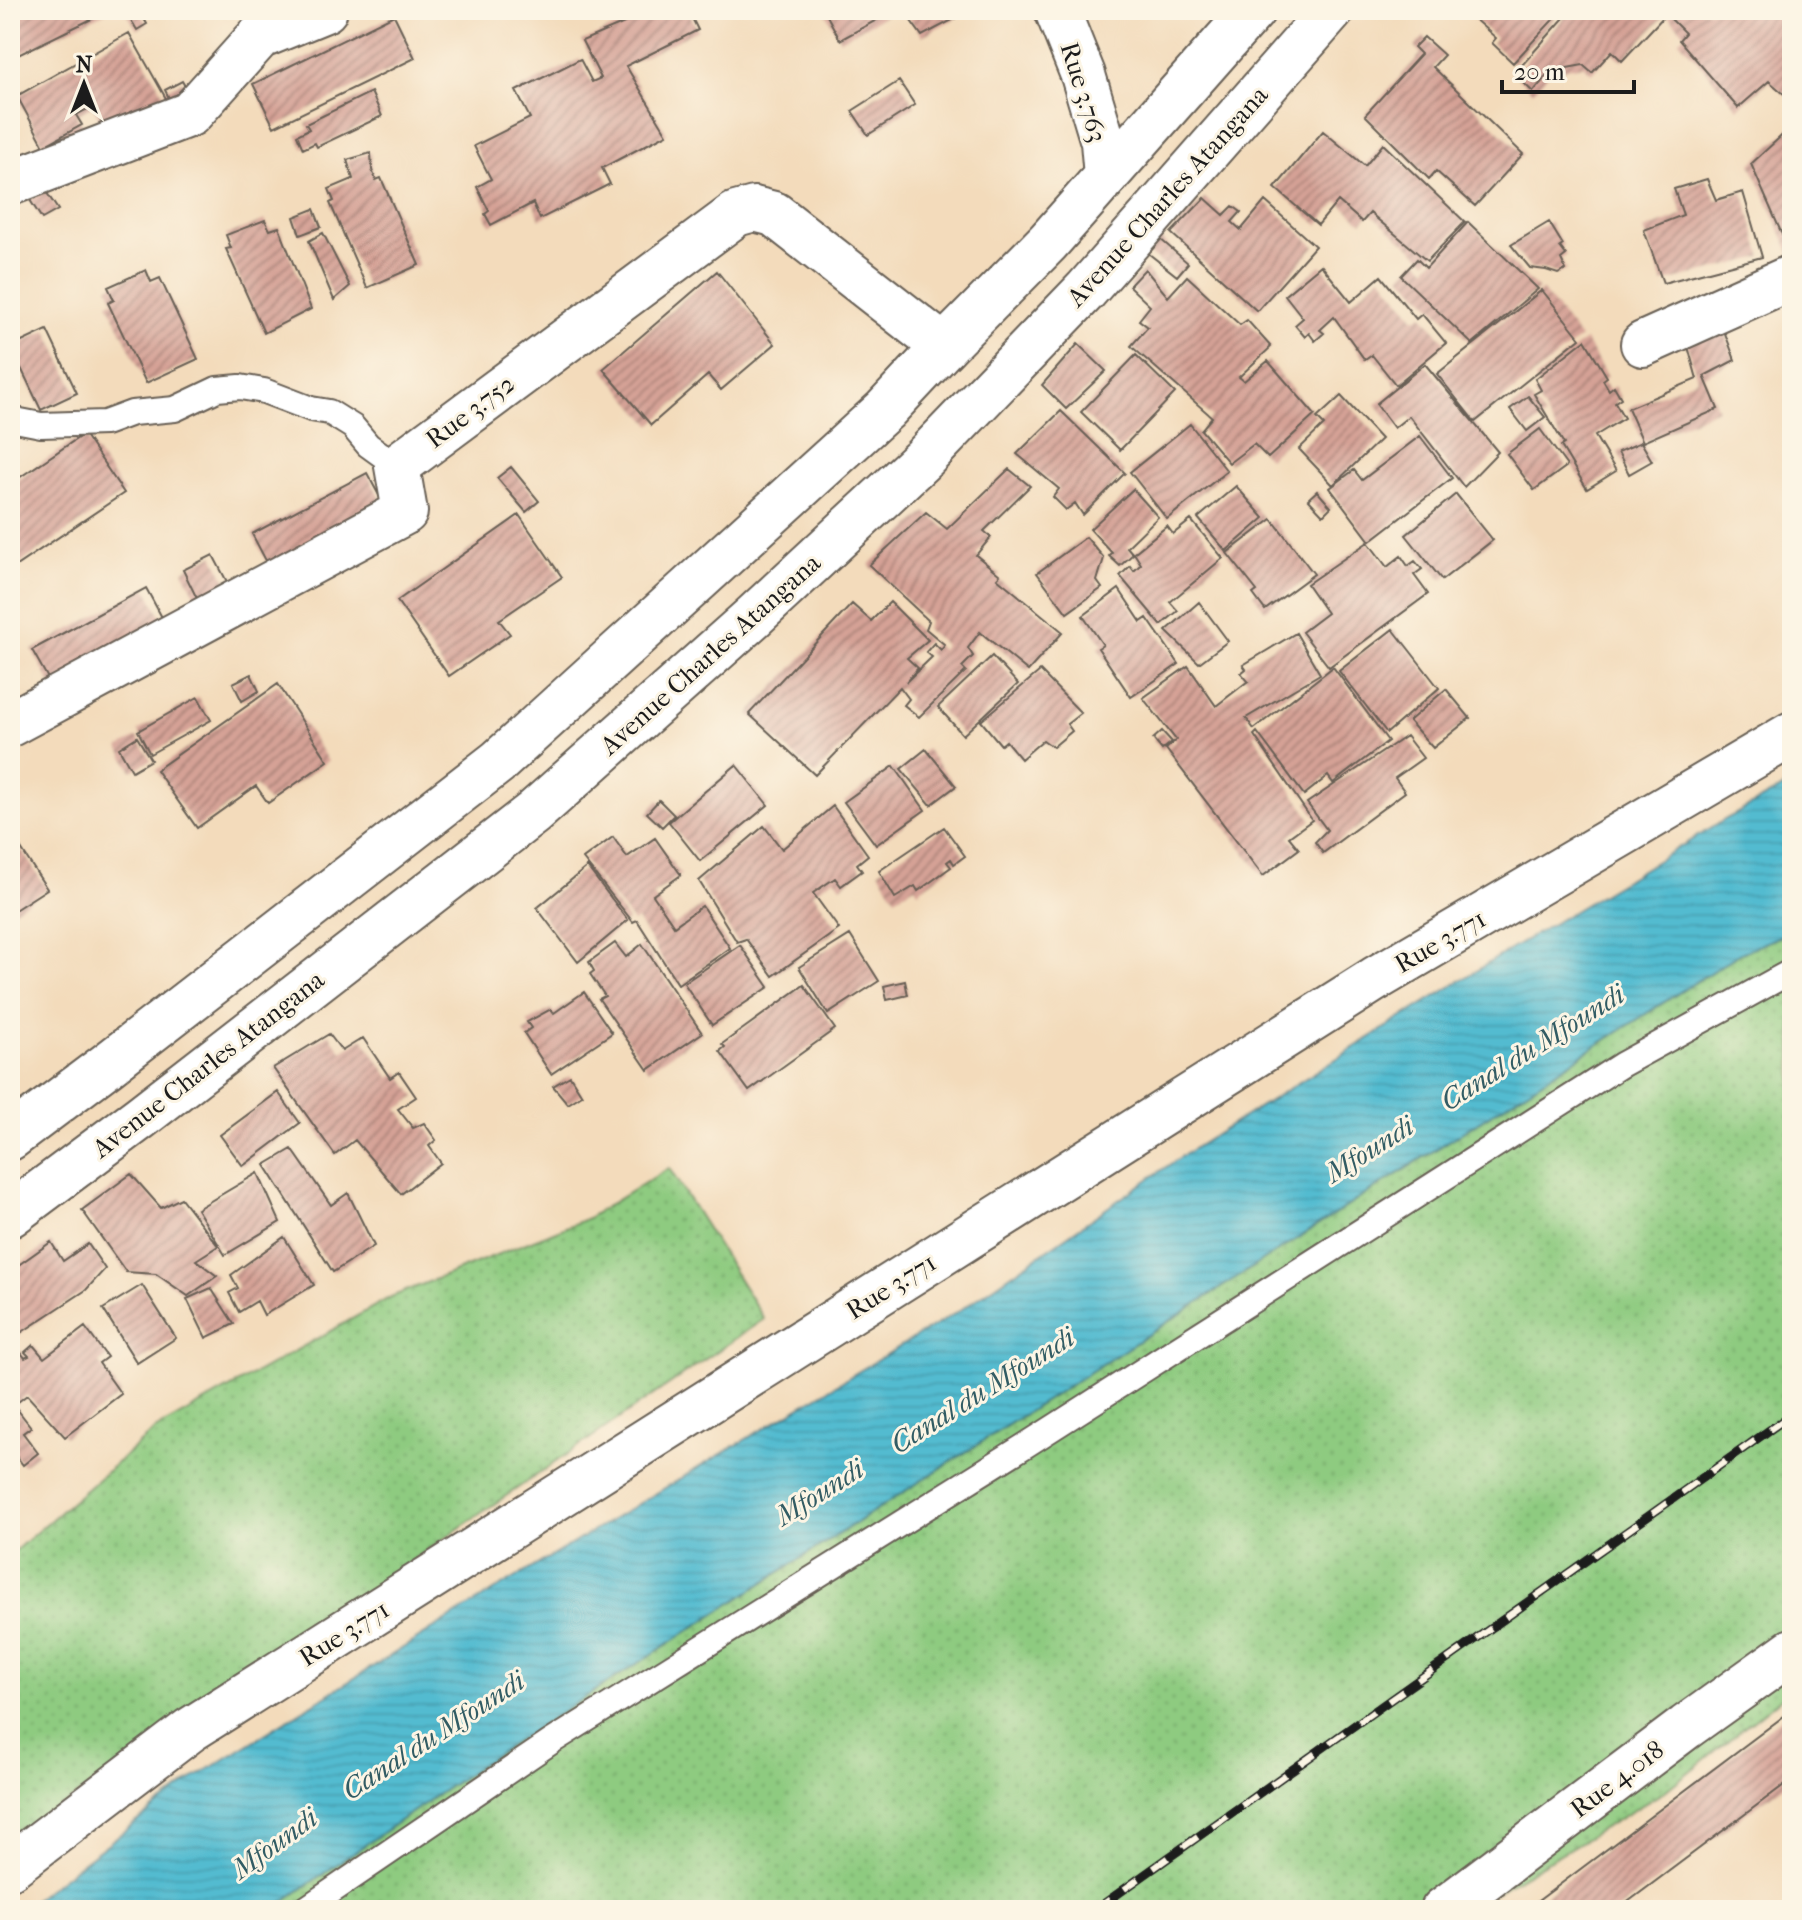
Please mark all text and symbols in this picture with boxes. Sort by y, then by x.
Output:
street label: Rue 3.763 [1054,38,1113,146]
north arrow [44,44,124,124]
scale bar [1502,44,1634,94]
text: N [76,52,93,78]
text: 20 m [1514,58,1565,86]
street label: Avenue Charles Atangana [1060,79,1275,314]
street label: Rue 3.752 [420,368,521,455]
street label: Avenue Charles Atangana [593,547,828,762]
street label: Rue 3.771 [1389,903,1491,980]
street label: Avenue Charles Atangana [85,964,331,1165]
water label: Canal du Mfoundi [1434,977,1632,1117]
water label: Mfoundi [1317,1109,1421,1190]
street label: Rue 3.771 [841,1247,942,1326]
water label: Canal du Mfoundi [884,1320,1082,1460]
water label: Mfoundi [767,1452,871,1533]
street label: Rue 3.771 [294,1594,395,1673]
water label: Canal du Mfoundi [336,1663,532,1806]
street label: Rue 4.018 [1564,1734,1670,1825]
water label: Mfoundi [224,1800,325,1887]

